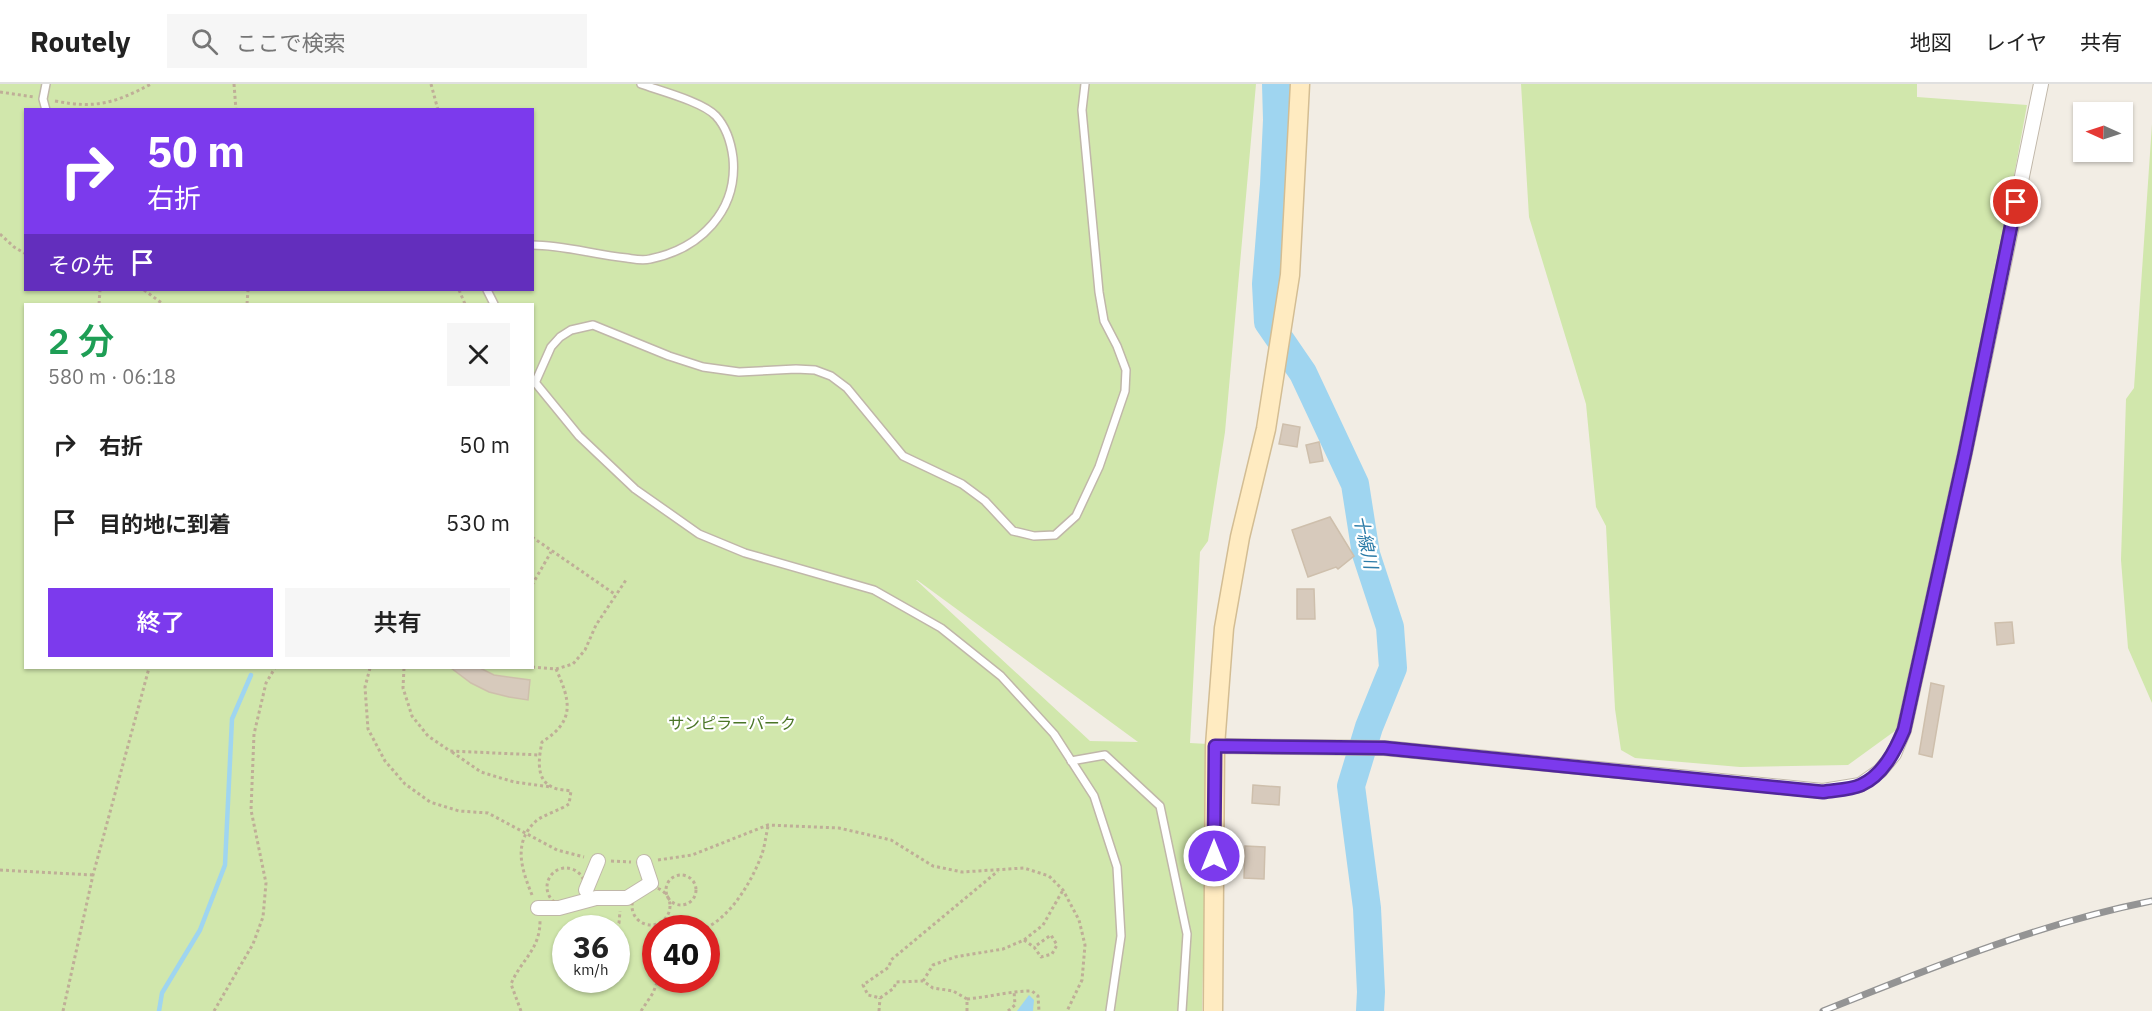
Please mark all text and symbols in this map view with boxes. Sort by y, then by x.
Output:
search box [167,14,587,68]
text: Routely [30,23,131,60]
icon: search [188,25,221,58]
text: ここで検索 [236,28,346,57]
text: 地図 [1910,28,1952,56]
text: レイヤ [1985,28,2047,56]
text: 共有 [2080,28,2122,56]
north arrow [2073,102,2133,162]
map controls [2073,102,2133,162]
text: 50 m [147,124,245,179]
icon: right [48,132,126,210]
pin [1990,176,2041,227]
text: 右折 [147,180,201,215]
icon: arrive [1999,185,2032,218]
icon: arrive [126,246,159,279]
text: その先 [48,250,114,279]
text: 2 分 [48,317,114,364]
button: close [447,323,510,386]
text: 580 m · 06:18 [48,363,176,390]
icon: right [48,428,81,461]
text: 50 m [459,430,510,459]
text: 右折 [99,431,143,460]
icon: arrive [48,506,81,539]
text: 530 m [446,508,510,537]
text: 目的地に到着 [99,509,231,538]
water label: 十線川 [1349,513,1383,573]
button: 終了 [48,588,273,657]
button: 共有 [285,588,510,657]
park label: サンピラーパーク [668,713,796,733]
position arrow [1182,824,1246,888]
speed limit sign: 40 [642,915,720,993]
text: 36 [573,927,609,966]
text: km/h [573,960,609,979]

